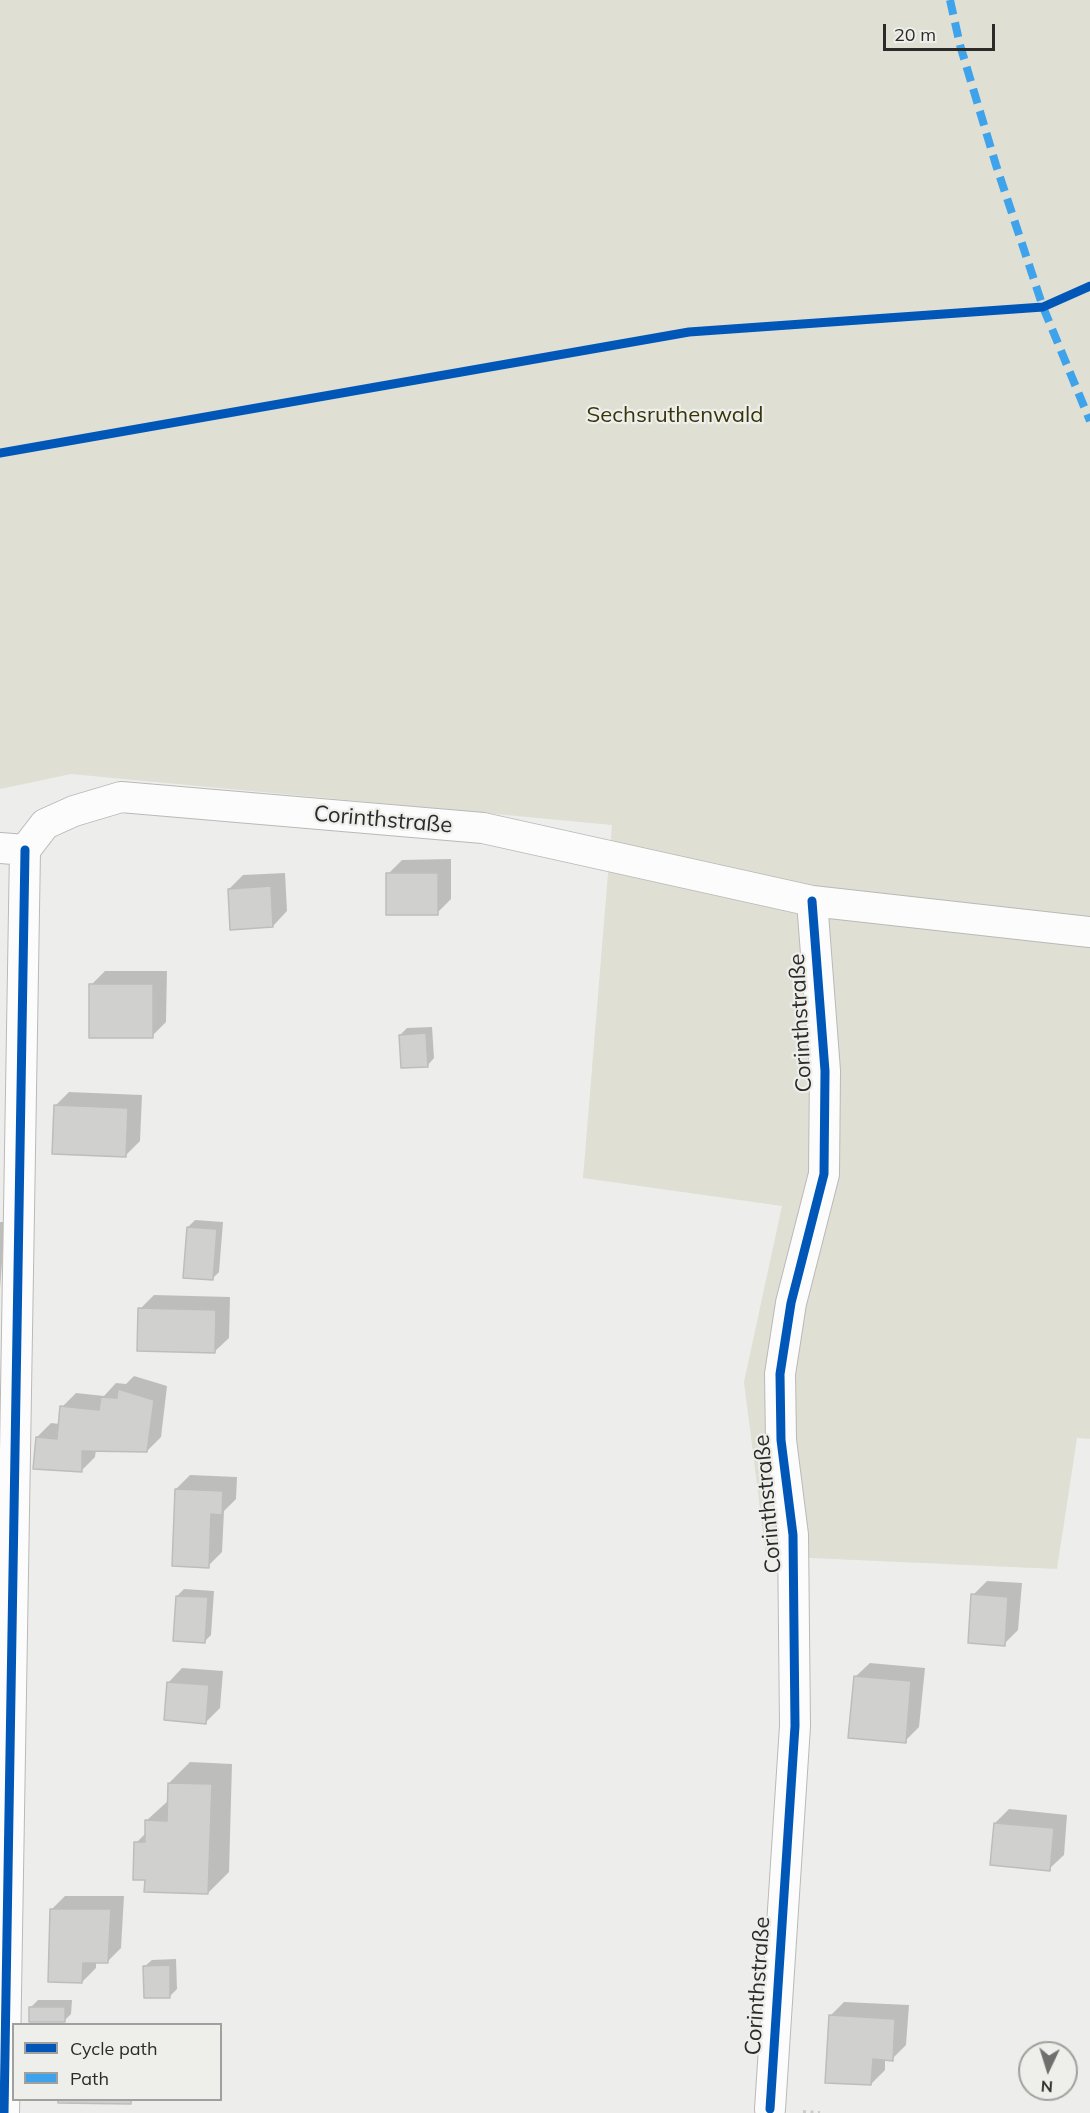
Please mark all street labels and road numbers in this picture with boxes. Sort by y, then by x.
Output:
street label: Corinthstraße [313,801,453,839]
street label: Corinthstraße [784,953,818,1093]
street label: Corinthstraße [749,1434,787,1574]
street label: Corinthstraße [740,1916,776,2056]

